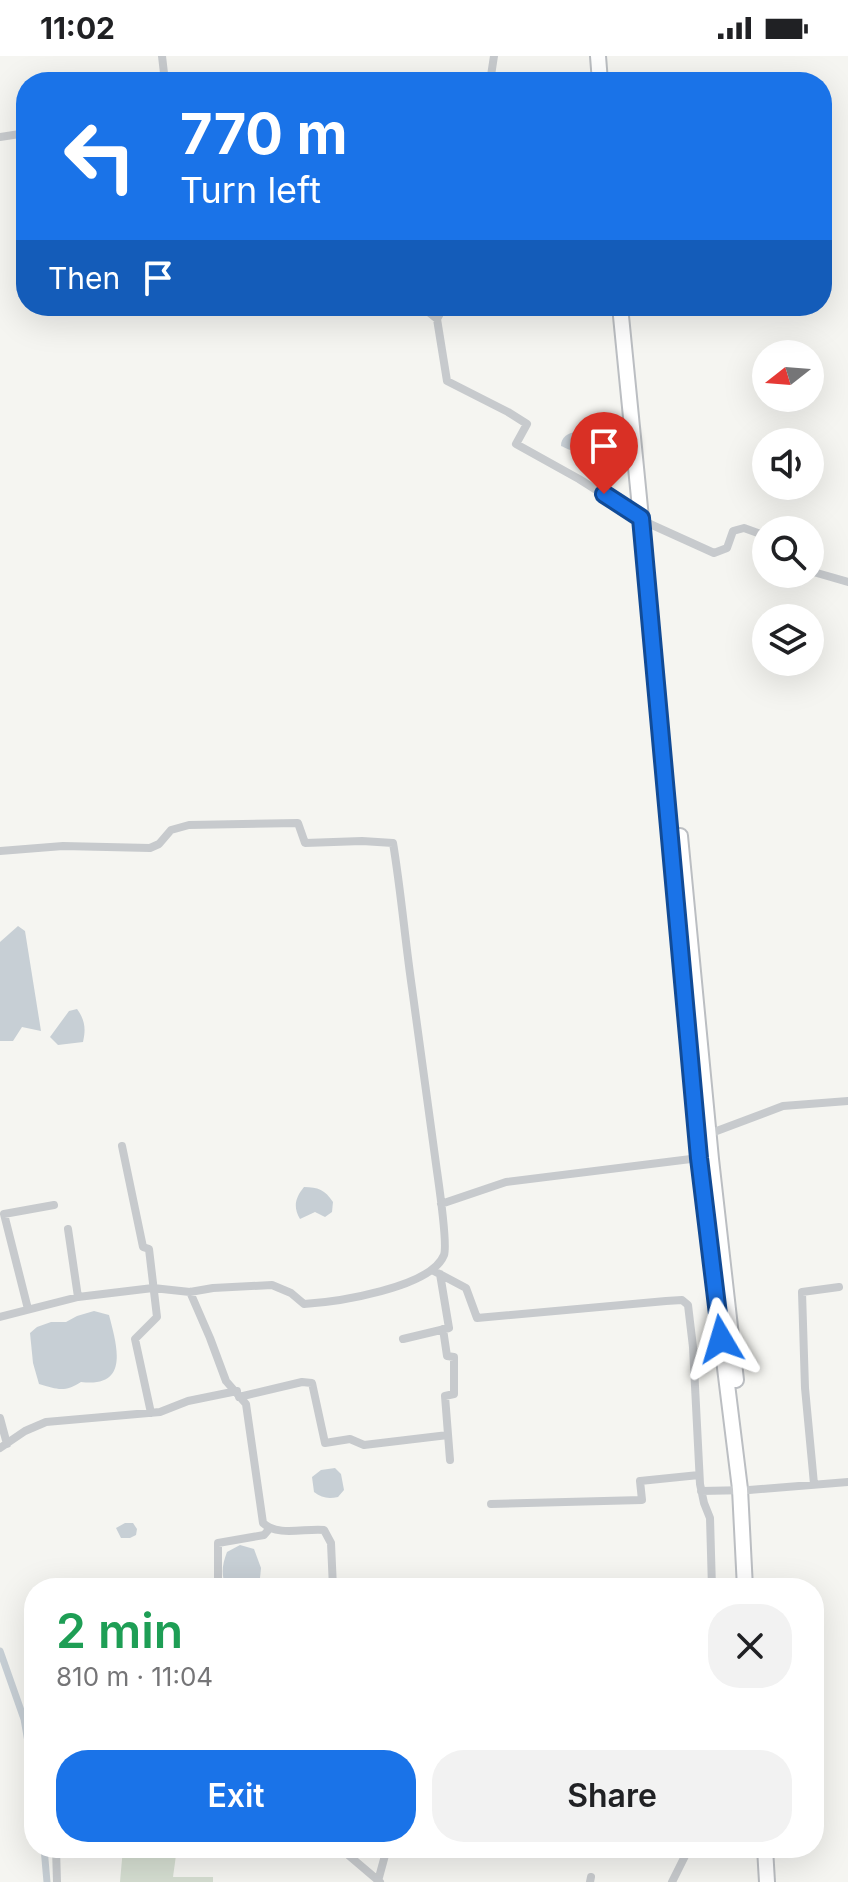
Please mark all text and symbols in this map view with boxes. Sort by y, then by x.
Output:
text: 11:02 [40,10,115,46]
text: 770 m [180,100,347,168]
icon: left [48,104,152,208]
text: Turn left [180,168,321,212]
icon: arrive [136,256,180,300]
text: Then [48,260,120,296]
north arrow [752,340,824,412]
map controls [752,340,824,676]
pin [570,412,638,494]
icon: arrive [582,424,626,468]
button: sound [752,428,824,500]
button: search [752,516,824,588]
button: layers [752,604,824,676]
position arrow [679,1297,763,1381]
text: 2 min [56,1601,183,1660]
button: close [708,1604,792,1688]
text: 810 m · 11:04 [56,1661,213,1692]
button: Exit [56,1750,416,1842]
button: Share [432,1750,792,1842]

